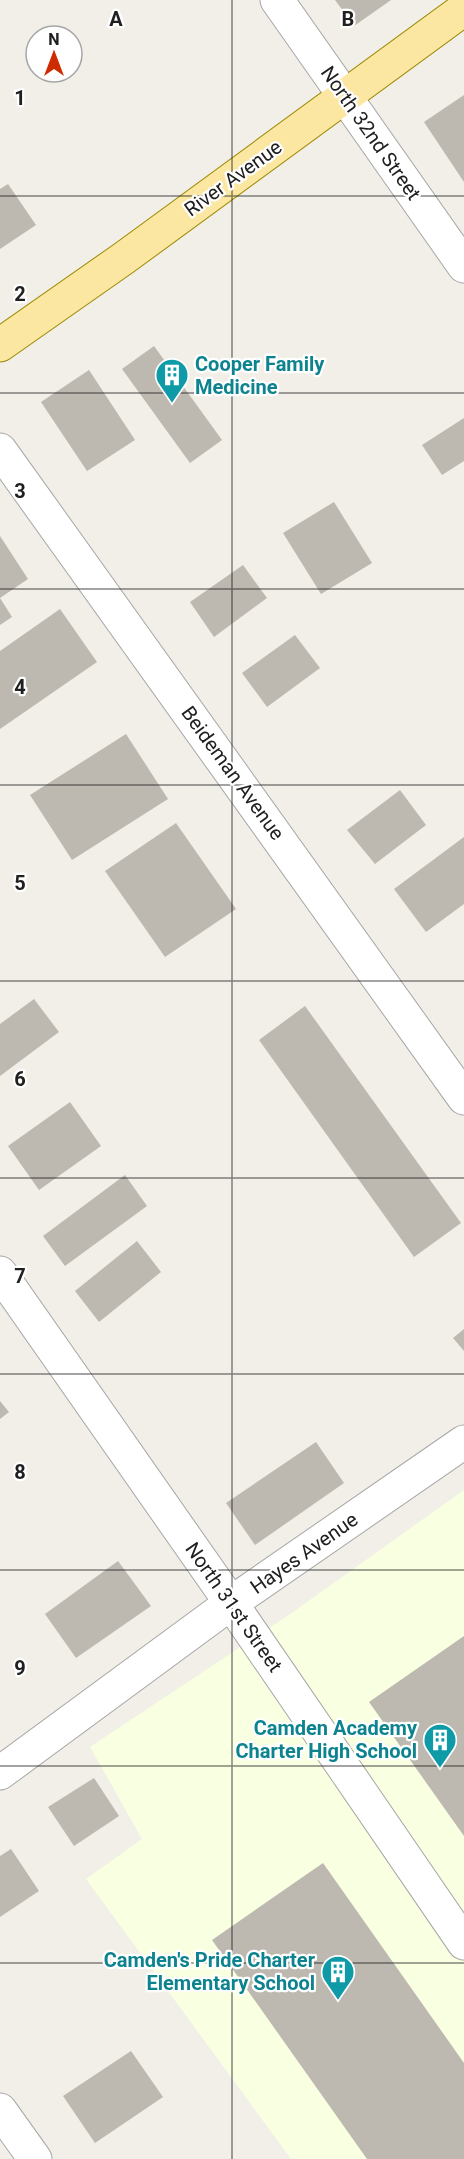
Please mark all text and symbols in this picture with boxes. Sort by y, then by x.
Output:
text: A [109,7,123,31]
text: B [342,7,354,31]
north arrow [24,24,84,84]
text: N [48,30,60,49]
street label: North 32nd Street [316,61,426,205]
text: 1 [14,86,26,110]
street label: River Avenue [180,135,286,221]
text: 2 [14,282,26,306]
place label: Cooper Family Medicine [195,352,325,399]
building icon: Cooper Family Medicine [154,357,190,404]
text: 3 [14,479,26,503]
text: 4 [14,675,26,699]
street label: Beideman Avenue [176,701,290,845]
text: 5 [14,871,26,895]
text: 6 [14,1067,26,1091]
text: 7 [14,1264,26,1288]
text: 8 [14,1460,26,1484]
street label: Hayes Avenue [246,1507,362,1599]
street label: North 31st Street [180,1538,288,1676]
text: 9 [14,1656,26,1680]
place label: Camden Academy Charter High School [236,1716,418,1763]
building icon: Camden Academy Charter High School [422,1722,458,1769]
place label: Camden's Pride Charter Elementary School [104,1948,316,1995]
building icon: Camden's Pride Charter Elementary School [320,1954,356,2001]

